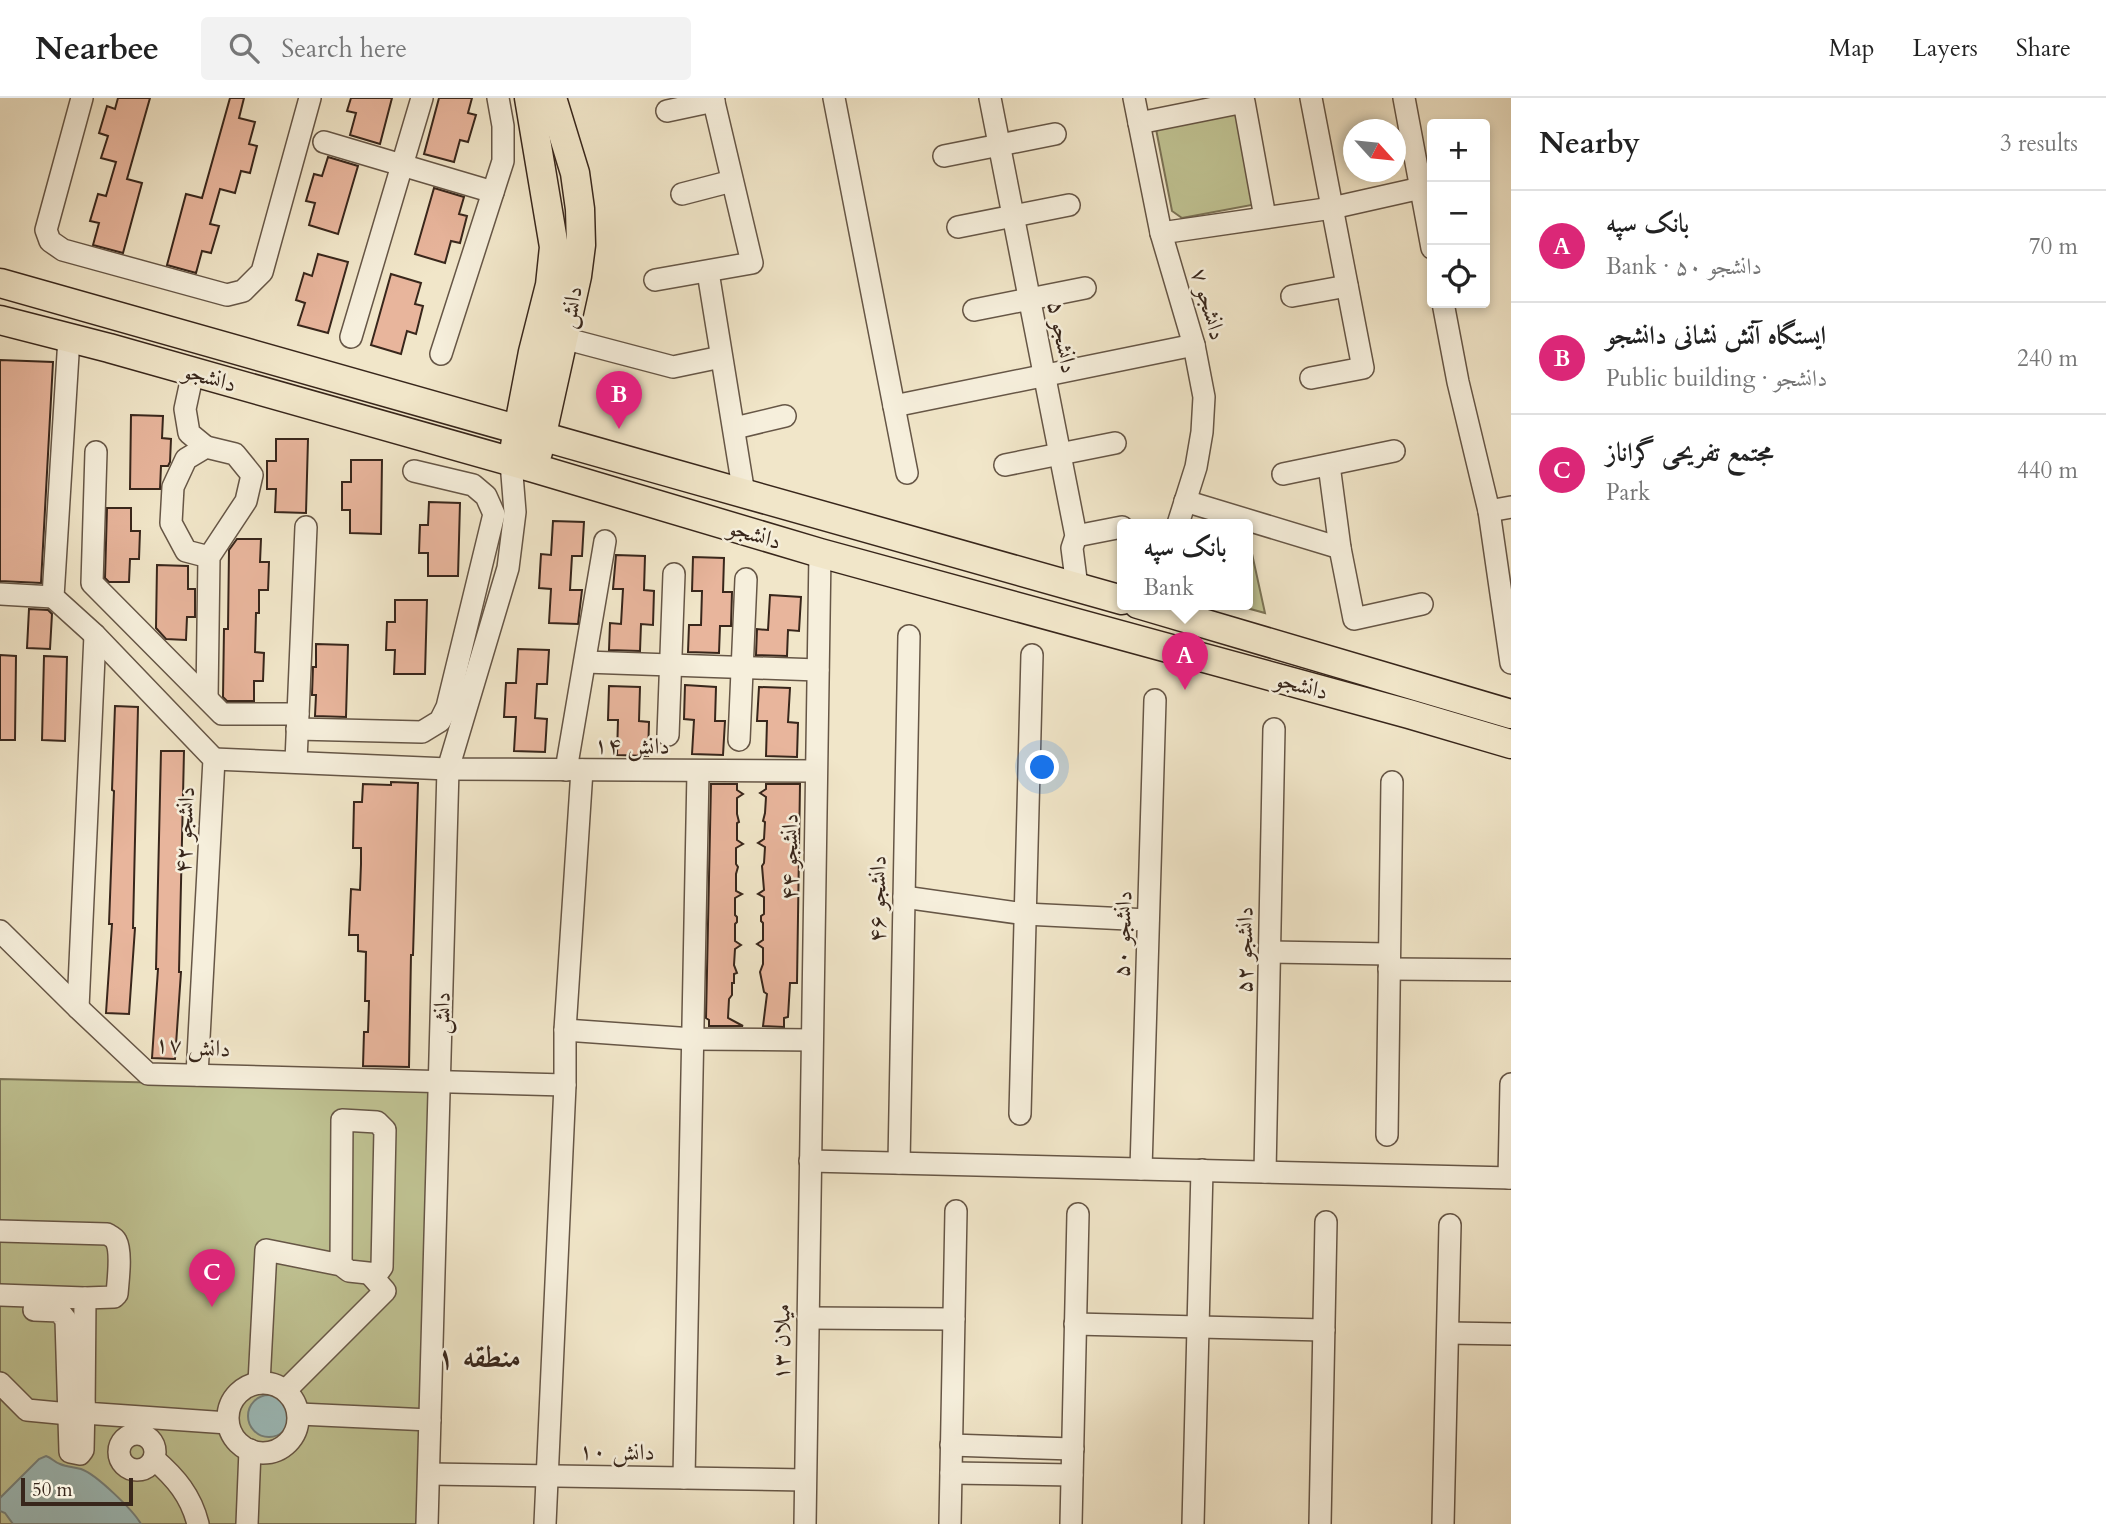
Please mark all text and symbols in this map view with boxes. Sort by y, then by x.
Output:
search box [201,17,691,80]
text: Nearbee [35,26,159,71]
icon: search [225,29,263,67]
text: Search here [281,31,407,66]
text: Map [1829,32,1875,65]
text: Layers [1913,32,1978,65]
text: Share [2016,32,2071,65]
north arrow [1343,119,1406,182]
map controls [1427,119,1490,308]
button: + [1427,119,1490,182]
text: Nearby [1539,123,1640,164]
text: 3 results [2000,128,2078,159]
button: − [1427,182,1490,245]
text: بانک سپه [1606,206,1689,241]
text: A [1553,231,1571,262]
text: 70 m [2029,231,2078,262]
button: locate [1427,245,1490,308]
text: Bank · دانشجو ۵۰ [1606,251,1762,282]
street label: دانشجو ۷ [1184,265,1234,344]
street label: دانش [551,283,590,331]
street label: دانشجو ۵ [1040,298,1085,376]
text: ایستگاه آتش نشانی دانشجو [1606,318,1826,353]
text: B [1554,343,1570,374]
text: 240 m [2017,343,2078,374]
street label: دانشجو [178,355,240,400]
text: Public building · دانشجو [1606,363,1827,394]
pin: B [596,371,642,429]
text: مجتمع تفریحی گراناز [1606,435,1773,470]
text: C [1553,455,1571,486]
text: 440 m [2017,455,2078,486]
text: Park [1606,477,1650,508]
street label: دانشجو [723,511,785,557]
popup [1117,519,1253,610]
text: بانک سپه [1143,530,1227,565]
text: Bank [1143,572,1194,603]
pin: A [1162,632,1208,690]
street label: دانشجو [1270,663,1332,707]
street label: دانش ۱۴ [594,729,670,762]
your location [1025,750,1059,784]
street label: دانشجو ۴۲ [167,786,202,874]
street label: دانشجو ۴۴ [773,813,806,901]
street label: دانشجو ۴۶ [861,855,894,943]
street label: دانشجو ۵۰ [1105,890,1140,978]
street label: دانشجو ۵۲ [1228,906,1261,994]
street label: دانش [425,991,458,1035]
street label: دانش ۱۷ [154,1028,232,1065]
pin: C [189,1249,235,1307]
street label: میلان ۱۳ [765,1303,798,1381]
district label: منطقه ۱ [437,1337,521,1378]
street label: دانش ۱۰ [579,1435,655,1468]
scale bar [21,1475,133,1507]
text: 50 m [32,1477,73,1503]

